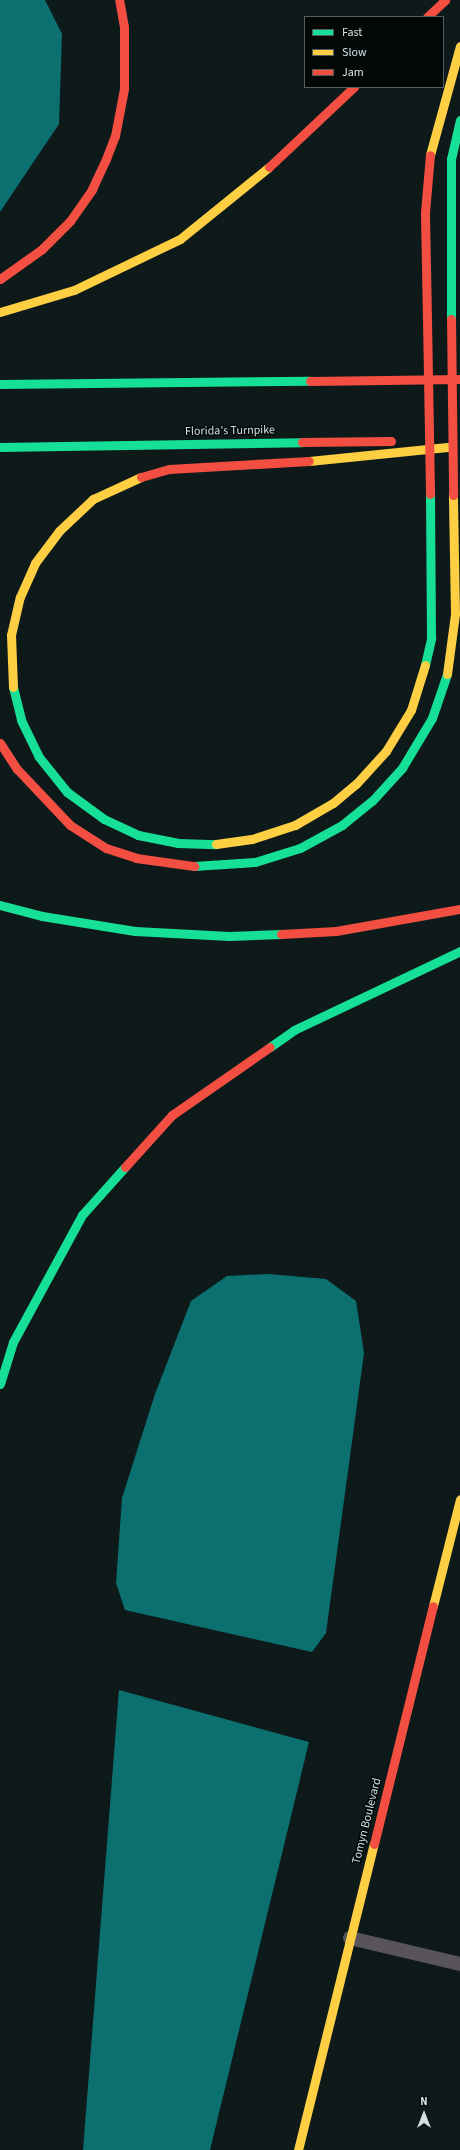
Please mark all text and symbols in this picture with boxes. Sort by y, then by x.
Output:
legend [304,16,444,88]
text: Fast [342,24,362,41]
text: Slow [342,44,367,61]
text: Jam [342,64,364,81]
street label: Florida's Turnpike [185,423,275,439]
street label: Tomyn Boulevard [349,1777,385,1865]
north arrow [404,2094,444,2134]
text: N [420,2094,428,2109]

